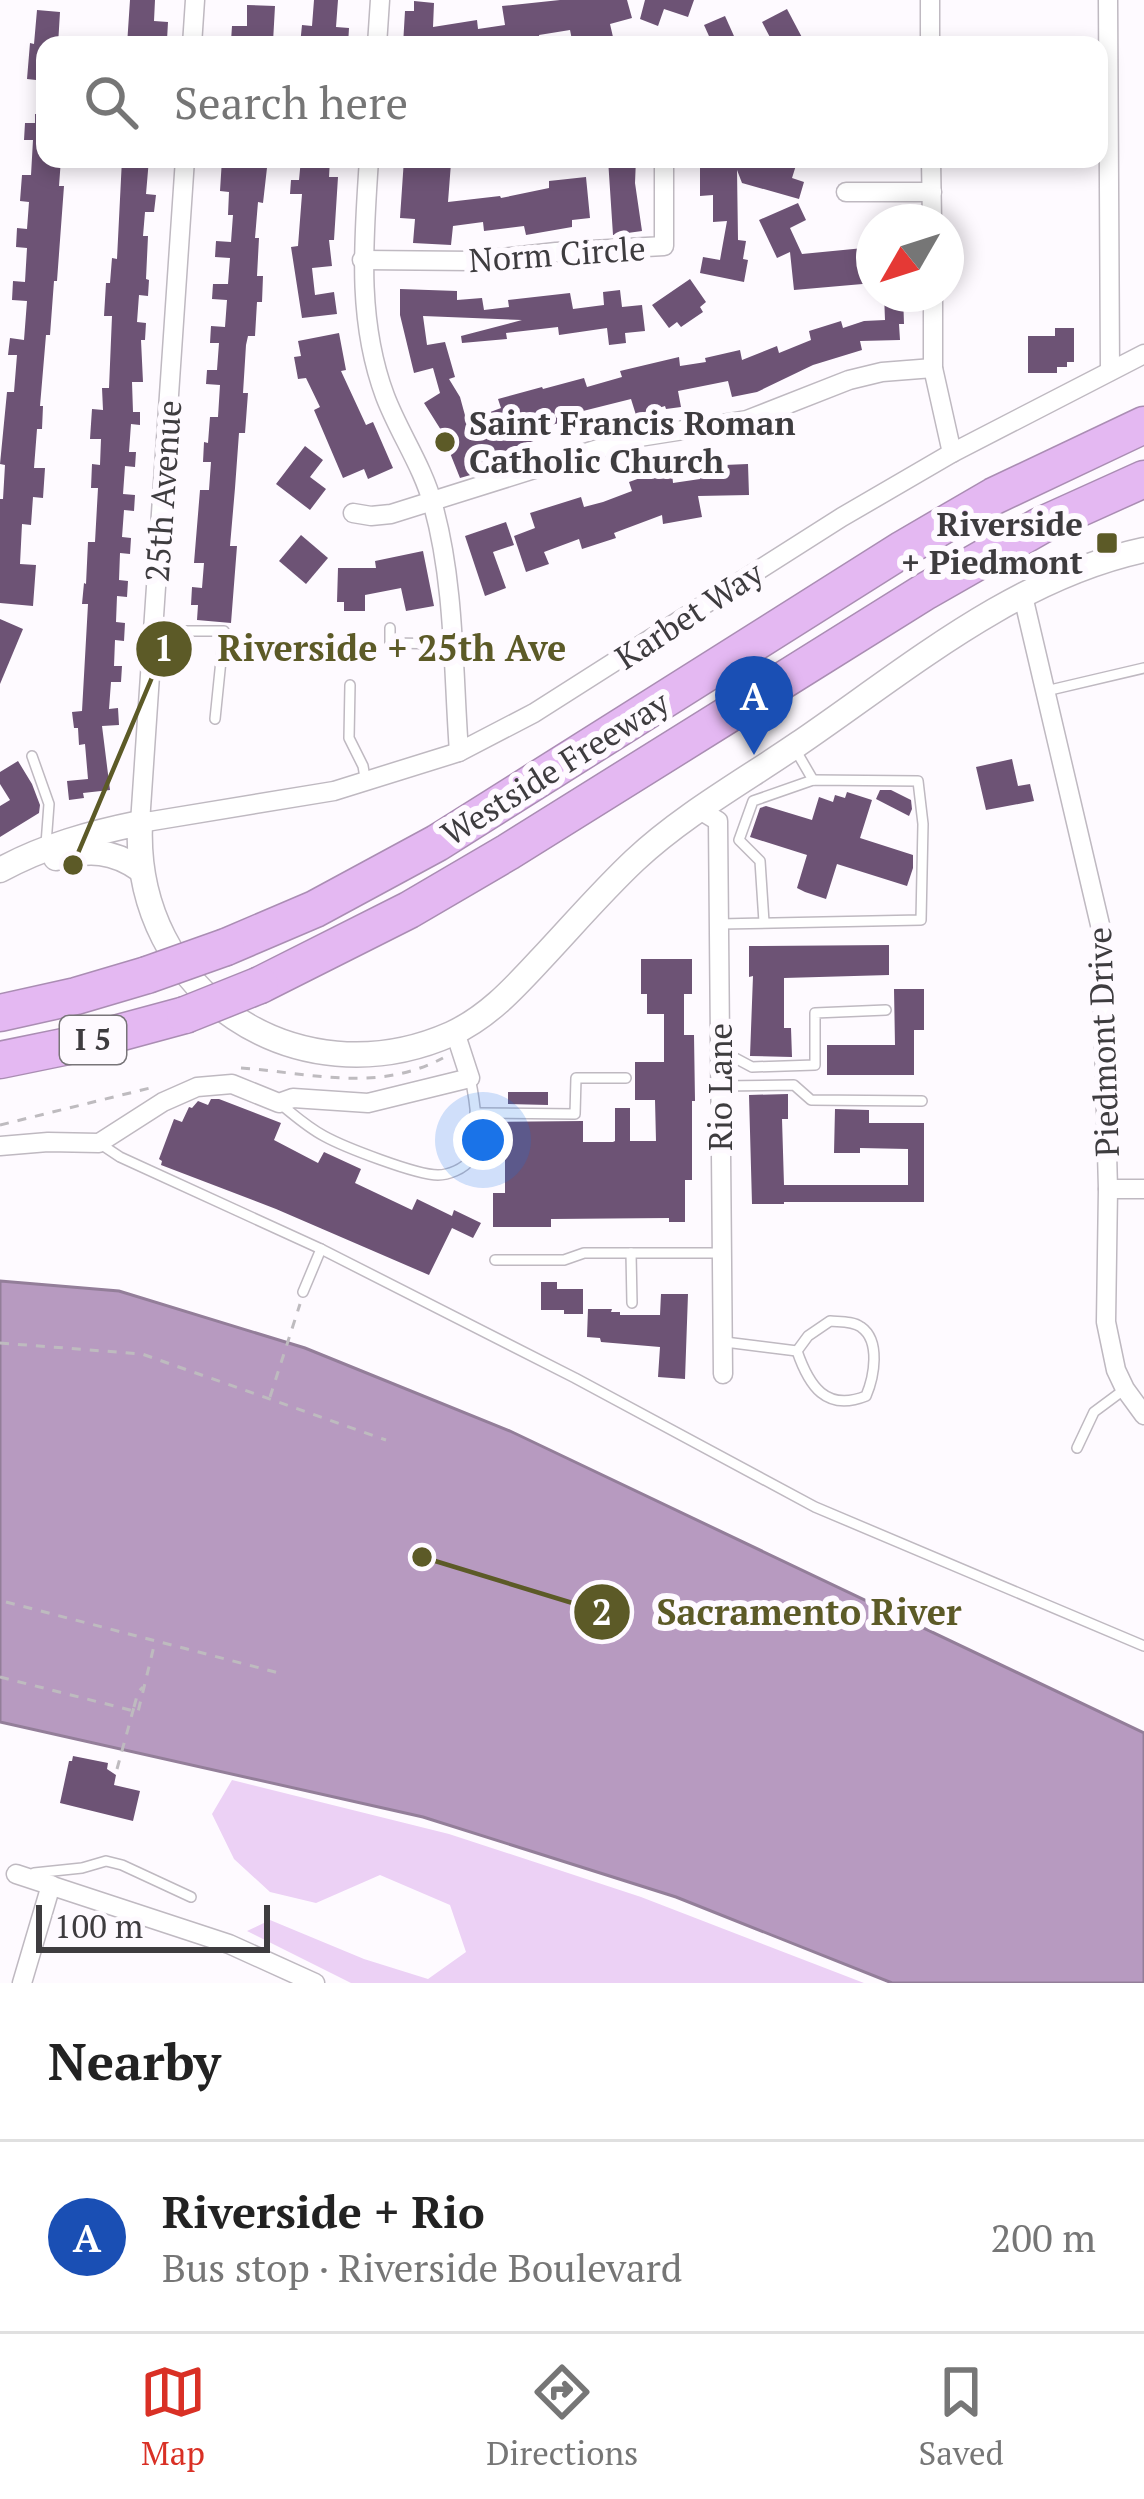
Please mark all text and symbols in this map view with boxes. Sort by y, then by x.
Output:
search box [36,36,1108,168]
icon: search [78,69,144,135]
text: Search here [174,72,408,132]
north arrow [856,204,964,312]
street label: Norm Circle [467,226,647,281]
street label: 25th Avenue [135,399,190,583]
place label: Saint Francis Roman Catholic Church [469,401,796,482]
marker: Saint Francis Roman Catholic Church [432,429,458,455]
place label: Riverside + Piedmont [901,502,1083,583]
marker: Riverside + Piedmont [1094,530,1120,556]
street label: Karbet Way [607,550,772,678]
callout: Riverside + 25th Ave [134,613,591,685]
text: 1 [154,624,174,671]
text: Riverside + 25th Ave [218,624,566,671]
pin: A [715,656,793,755]
street label: Westside Freeway [433,680,678,855]
street label: Piedmont Drive [1077,926,1128,1158]
road number: I 5 [60,1016,126,1064]
street label: Rio Lane [698,1023,741,1151]
your location [453,1110,513,1170]
callout: Sacramento River [572,1576,985,1648]
text: 2 [592,1588,612,1635]
text: Sacramento River [656,1588,962,1635]
scale bar [36,1899,270,1952]
text: 100 m [54,1904,143,1947]
text: Nearby [48,2027,221,2095]
text: Riverside + Rio [162,2181,485,2241]
text: A [73,2211,101,2263]
text: 200 m [991,2211,1096,2263]
text: Bus stop · Riverside Boulevard [162,2241,682,2293]
tab: Map [140,2359,206,2474]
tab: Directions [486,2359,638,2474]
tab: Saved [919,2359,1004,2474]

